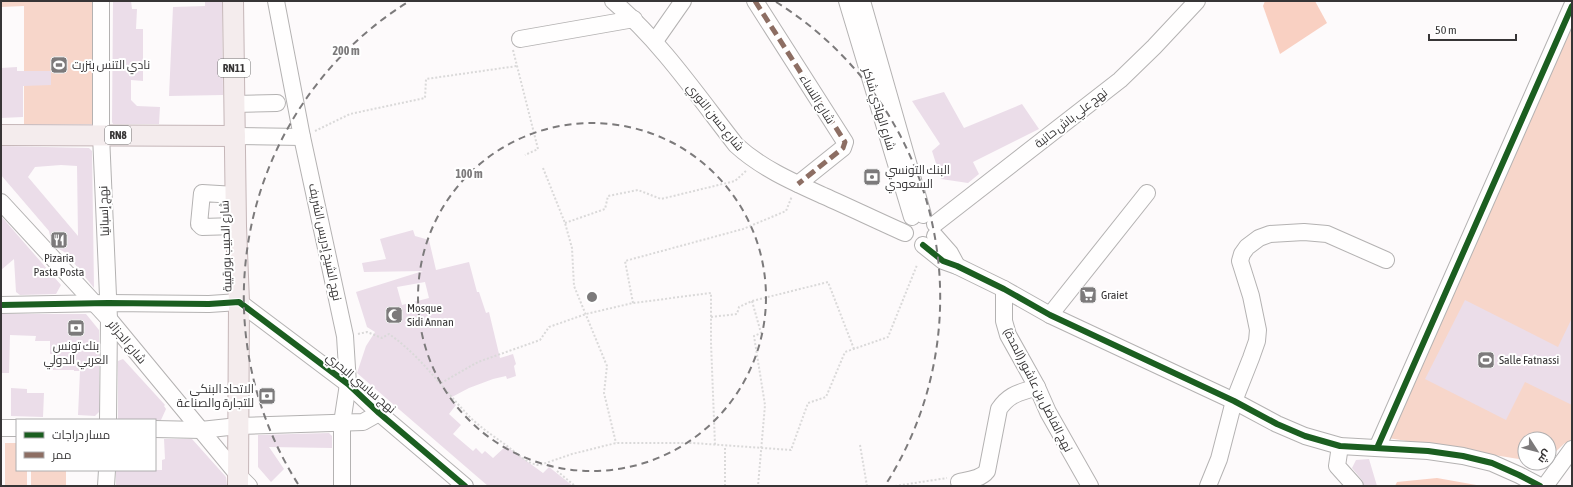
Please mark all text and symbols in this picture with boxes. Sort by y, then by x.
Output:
scale bar [1429,16,1516,42]
text: 50 m [1435,23,1457,37]
text: 200 m [332,44,360,58]
sports icon: نادي التنس بنزرت [49,55,69,75]
place label: نادي التنس بنزرت [72,58,150,75]
road number: RN11 [218,59,250,77]
street label: شارع الهادي شاكر [857,65,898,153]
street label: شارع النساء [796,72,838,127]
street label: شارع حسن النوري [681,81,746,155]
street label: نهج علي باش حانبة [1032,85,1112,153]
road number: RN8 [105,126,131,144]
place label: البنك التونسي السعودي [885,163,950,194]
text: 100 m [455,167,483,181]
bank icon: البنك التونسي السعودي [862,167,882,187]
street label: نهج الشيخ إدريس الشريف [305,182,344,302]
street label: نهج إسبانيا [96,185,113,237]
street label: شارع الحبيب بورقيبة [217,200,236,292]
restaurant icon: Pizaria Pasta Posta [49,230,69,250]
place label: Pizaria Pasta Posta [34,251,84,279]
supermarket icon: Graiet [1078,285,1098,305]
place label: Graiet [1101,288,1128,302]
centre of rings [585,290,599,304]
place label: Mosque Sidi Annan [407,301,454,329]
mosque icon: Mosque Sidi Annan [384,305,404,325]
street label: شارع الجزائر [103,317,149,367]
bank icon: بنك تونس العربي الدولي [66,318,86,338]
street label: نهج الفاضل بن عاشور (المدة) [1000,326,1075,455]
place label: بنك تونس العربي الدولي [44,339,108,370]
street label: نهج ساسي البحري [321,350,399,418]
sports icon: Salle Fatnassi [1476,350,1496,370]
place label: Salle Fatnassi [1499,353,1559,367]
place label: الاتحاد البنكي للتجارة والصناعة [176,382,254,410]
bank icon: الاتحاد البنكي للتجارة والصناعة [257,386,277,406]
legend [16,419,156,471]
text: مسار دراجات [52,428,110,442]
north arrow [1517,431,1557,471]
text: ش [1535,447,1554,466]
text: ممر [51,448,71,462]

